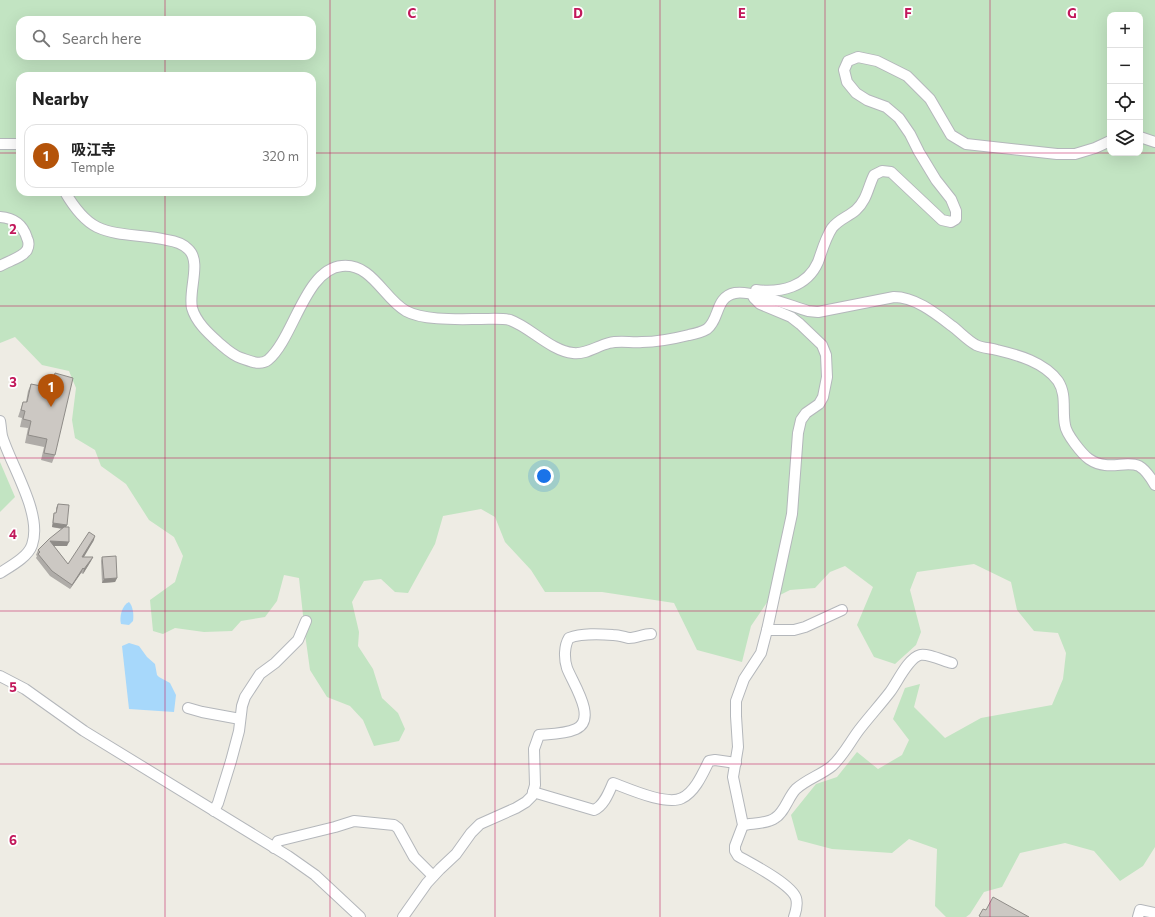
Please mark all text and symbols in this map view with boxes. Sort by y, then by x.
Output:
text: C [408,5,417,21]
text: D [573,5,583,21]
text: E [738,5,746,21]
text: F [904,5,912,21]
text: G [1067,5,1077,21]
map controls [1107,12,1143,156]
button: + [1107,12,1143,48]
search box [16,16,316,60]
icon: search [30,27,52,49]
text: Search here [62,29,141,47]
button: − [1107,48,1143,84]
button: locate [1107,84,1143,120]
text: Nearby [32,88,89,109]
button: layers [1107,120,1143,156]
text: 吸江寺 [71,140,116,158]
text: 1 [43,148,49,164]
text: 320 m [262,148,299,164]
text: Temple [71,159,114,175]
text: 2 [9,221,17,237]
text: 3 [9,374,17,390]
pin: 1 [38,374,64,407]
your location [534,466,554,486]
text: 4 [9,526,17,542]
text: 5 [9,679,17,695]
text: 6 [9,832,17,848]

